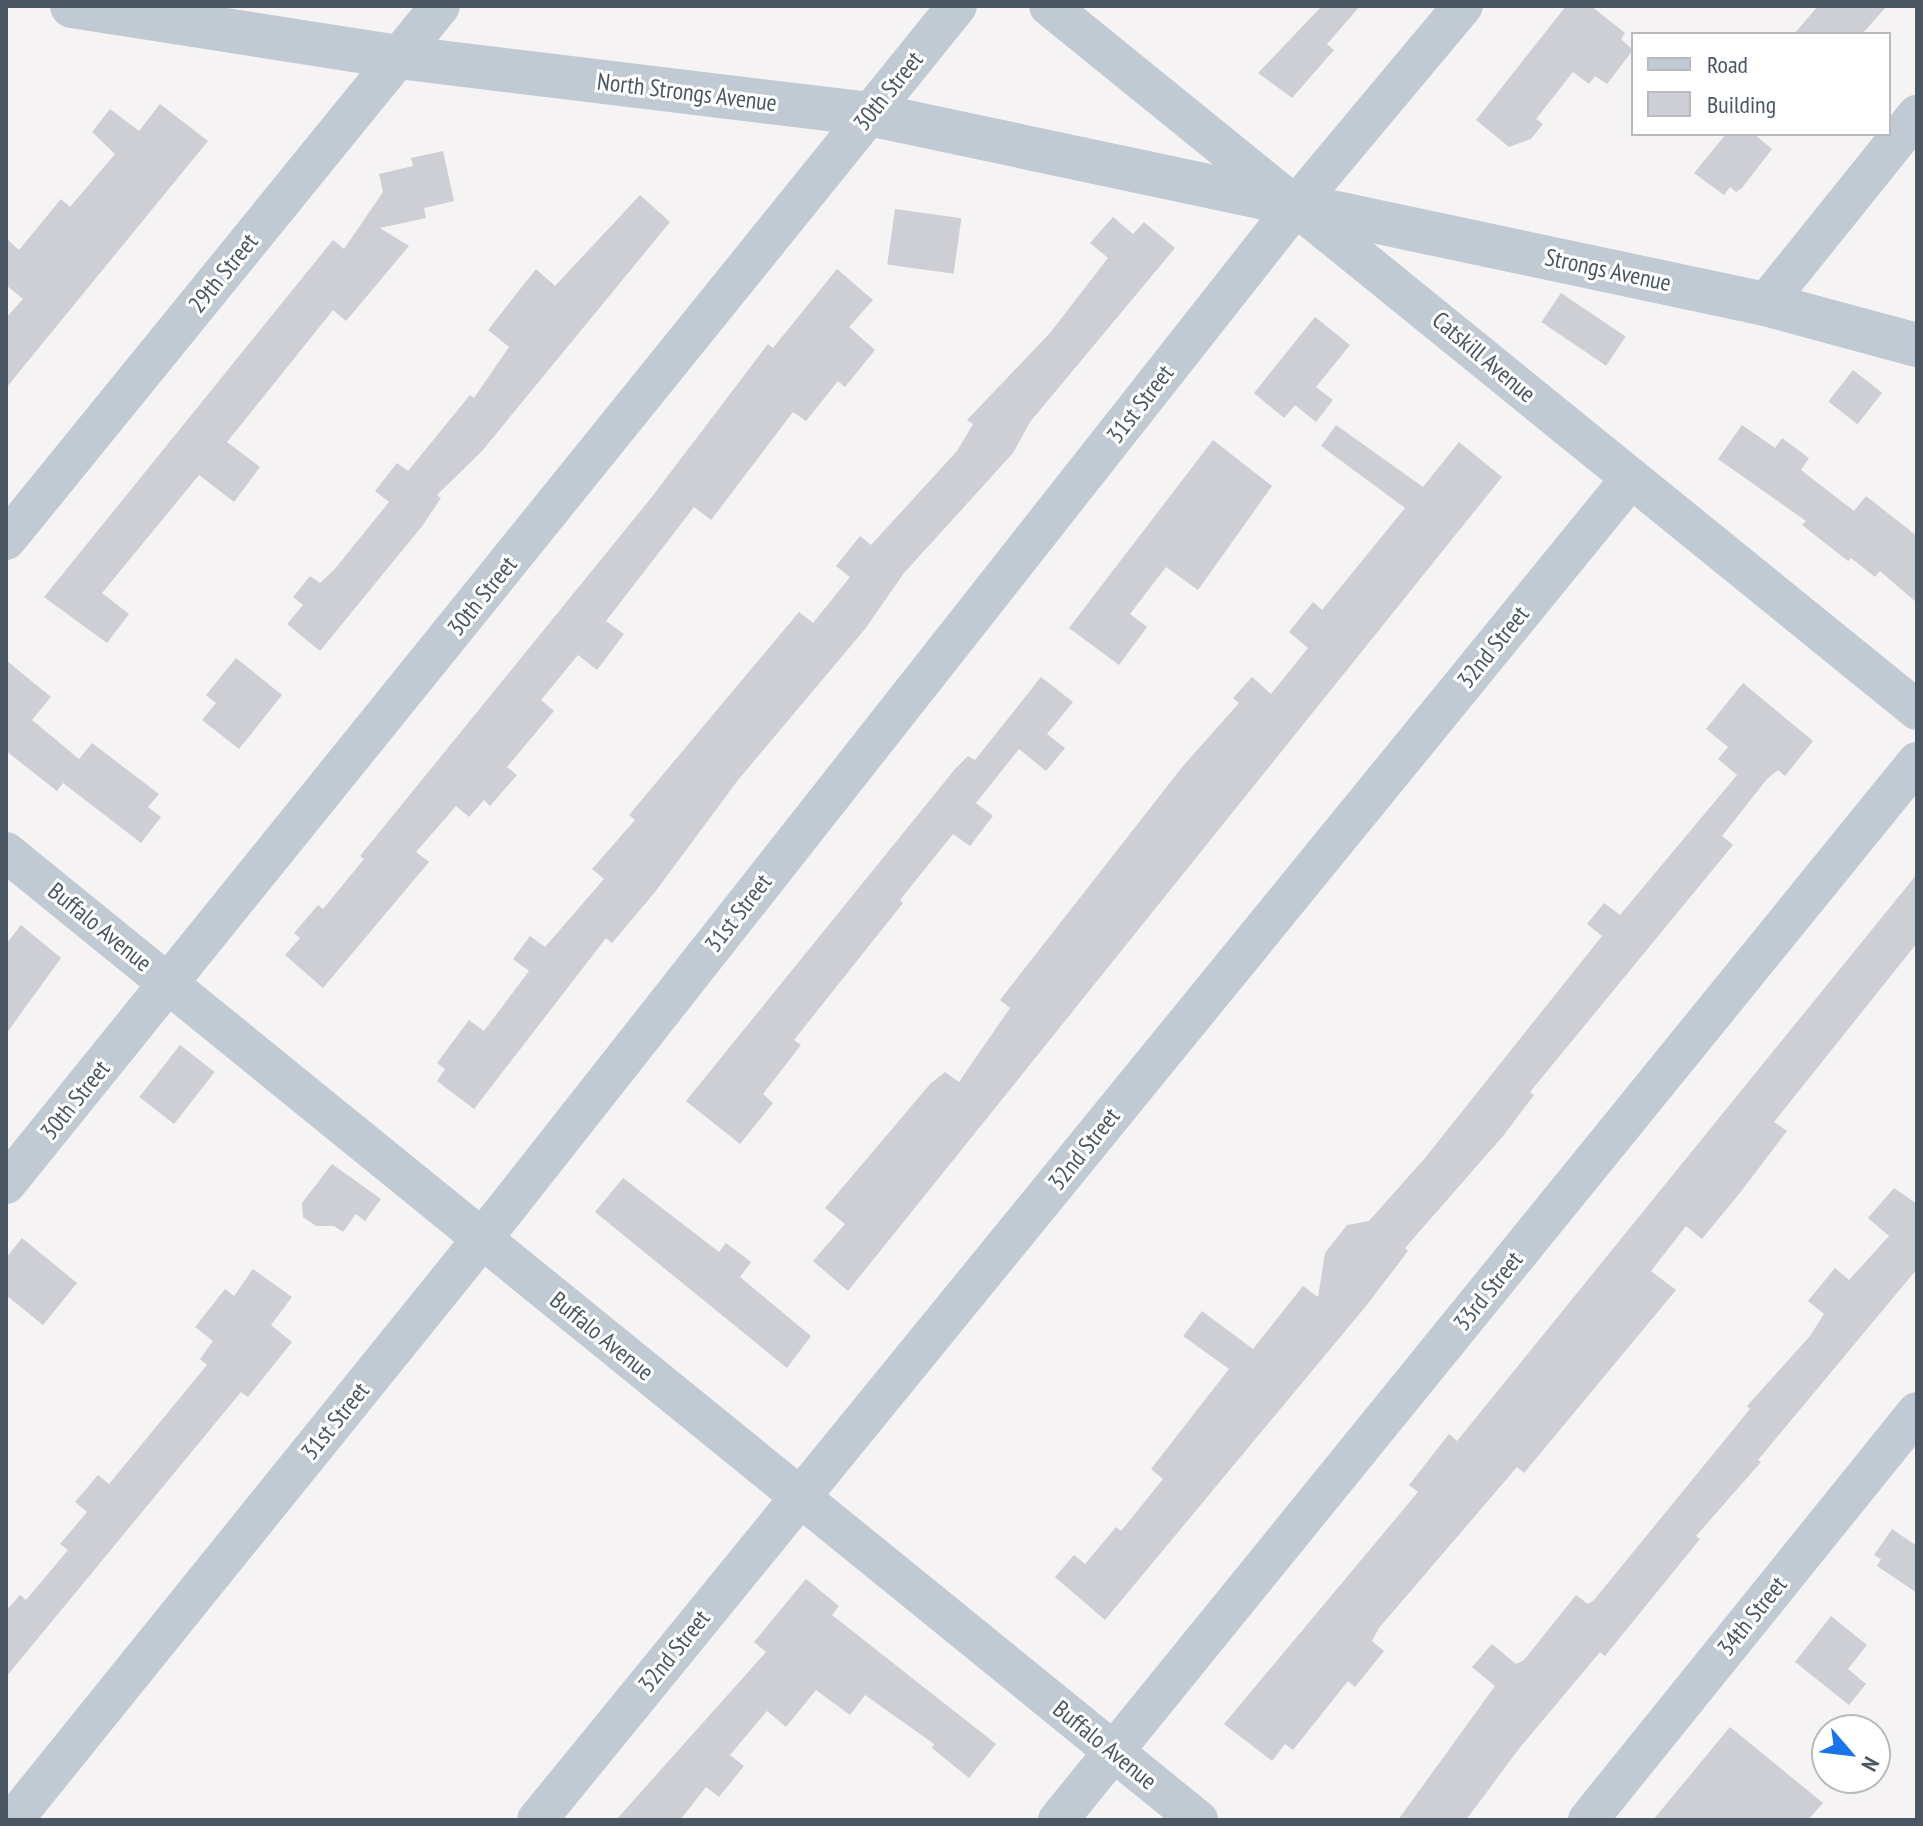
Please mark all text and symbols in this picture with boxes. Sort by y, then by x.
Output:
legend [1631,32,1891,136]
street label: 30th Street [847,46,929,136]
text: Road [1707,49,1748,80]
street label: North Strongs Avenue [595,67,779,117]
text: Building [1707,89,1776,120]
street label: 29th Street [182,228,264,318]
street label: Strongs Avenue [1542,243,1674,297]
street label: Catskill Avenue [1426,305,1542,409]
street label: 31st Street [1101,359,1179,449]
street label: 30th Street [441,551,523,641]
street label: 32nd Street [1451,600,1535,694]
street label: 31st Street [699,868,777,958]
street label: Buffalo Avenue [42,876,158,978]
street label: 30th Street [34,1055,116,1145]
street label: 32nd Street [1042,1102,1126,1196]
street label: 33rd Street [1447,1246,1529,1336]
street label: Buffalo Avenue [544,1285,660,1387]
street label: 31st Street [295,1377,375,1465]
street label: 34th Street [1711,1571,1793,1661]
street label: 32nd Street [632,1604,716,1698]
street label: Buffalo Avenue [1047,1694,1163,1796]
north arrow [1811,1714,1891,1794]
text: N [1855,1752,1886,1776]

